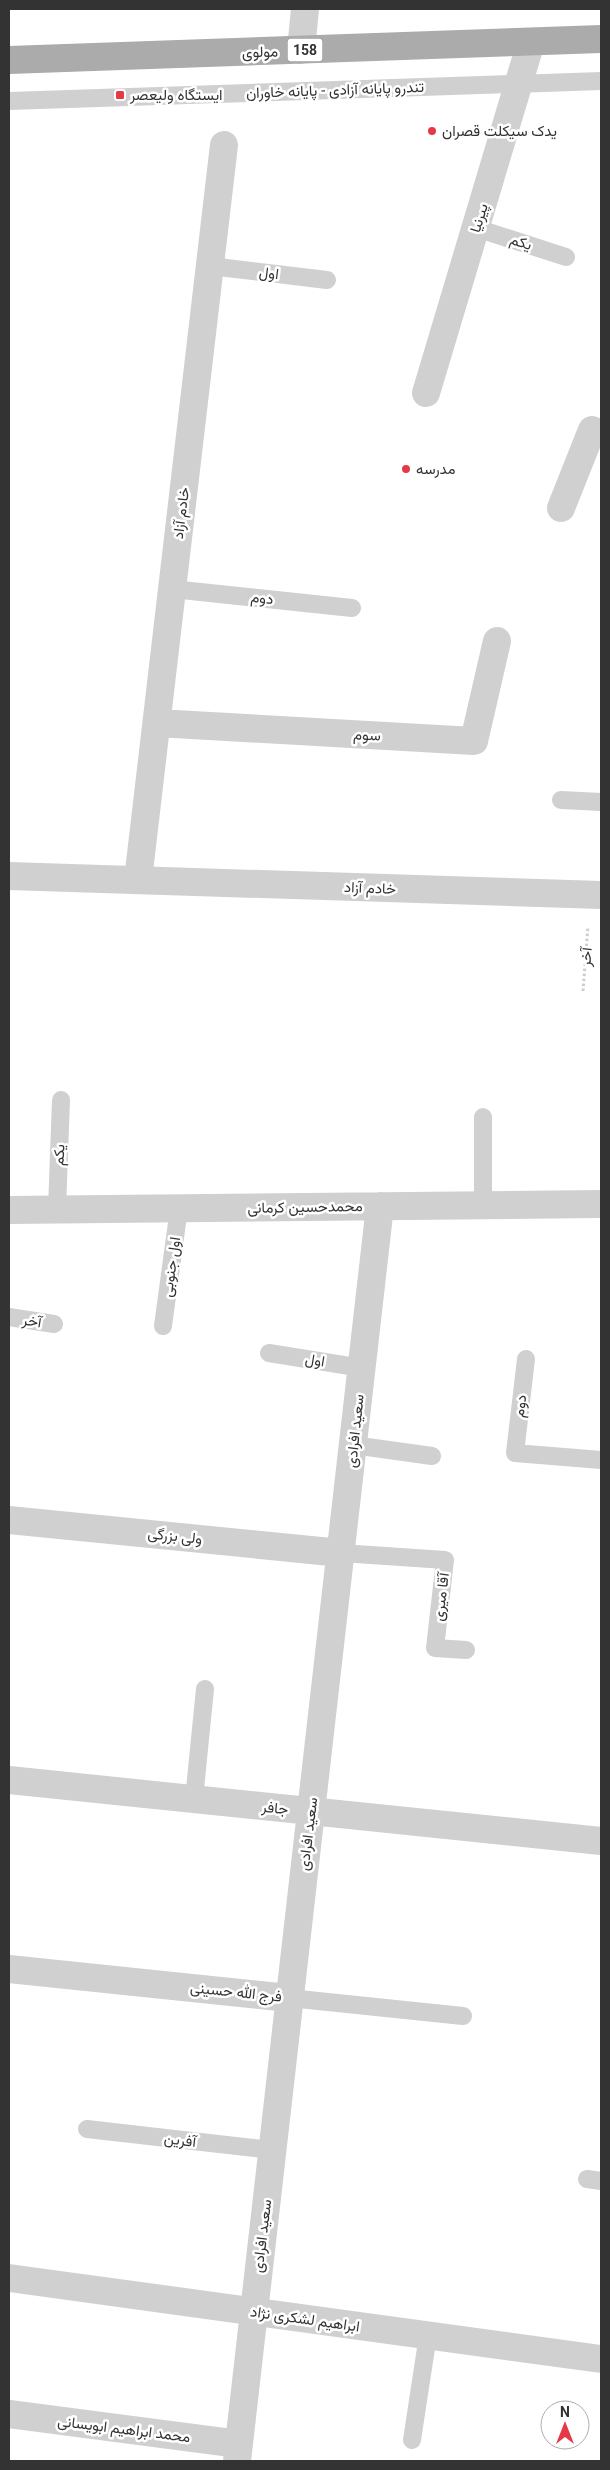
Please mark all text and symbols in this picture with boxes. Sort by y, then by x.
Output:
road number: 158 [288,38,322,62]
street label: مولوی [242,42,278,63]
street label: تندرو پایانه آزادی - پایانه خاوران [246,78,424,103]
place label: ایستگاه ولیعصر [129,86,223,104]
marker: ایستگاه ولیعصر [114,89,126,101]
place label: یدک سیکلت قصران [442,122,557,140]
marker: یدک سیکلت قصران [426,125,438,137]
street label: پیرنیا [466,201,493,235]
street label: یکم [508,230,534,255]
street label: اول [258,263,280,283]
place label: مدرسه [416,460,456,478]
marker: مدرسه [400,463,412,475]
street label: خادم آزاد [169,486,194,540]
street label: دوم [250,588,274,609]
street label: سوم [353,725,381,746]
street label: خادم آزاد [344,878,396,899]
street label: آخر [576,945,596,968]
street label: یکم [50,1144,69,1166]
street label: محمدحسین کرمانی [247,1197,363,1218]
street label: اول جنوبی [158,1236,185,1298]
street label: آخر [20,1310,44,1332]
street label: اول [304,1350,326,1370]
street label: سعید افرادی [342,1393,369,1469]
street label: دوم [510,1394,531,1419]
street label: ولی بزرگی [147,1524,203,1549]
street label: آقا میری [429,1570,454,1622]
street label: سعید افرادی [295,1796,322,1872]
street label: جافر [260,1798,289,1818]
street label: فرج الله حسینی [189,1978,283,2008]
street label: آفرین [163,2129,199,2152]
street label: سعید افرادی [249,2198,276,2274]
street label: ابراهیم لشکری نژاد [249,2302,361,2337]
north arrow [540,2400,590,2450]
text: N [560,2404,570,2420]
street label: محمد ابراهیم ابویسانی [56,2412,191,2447]

